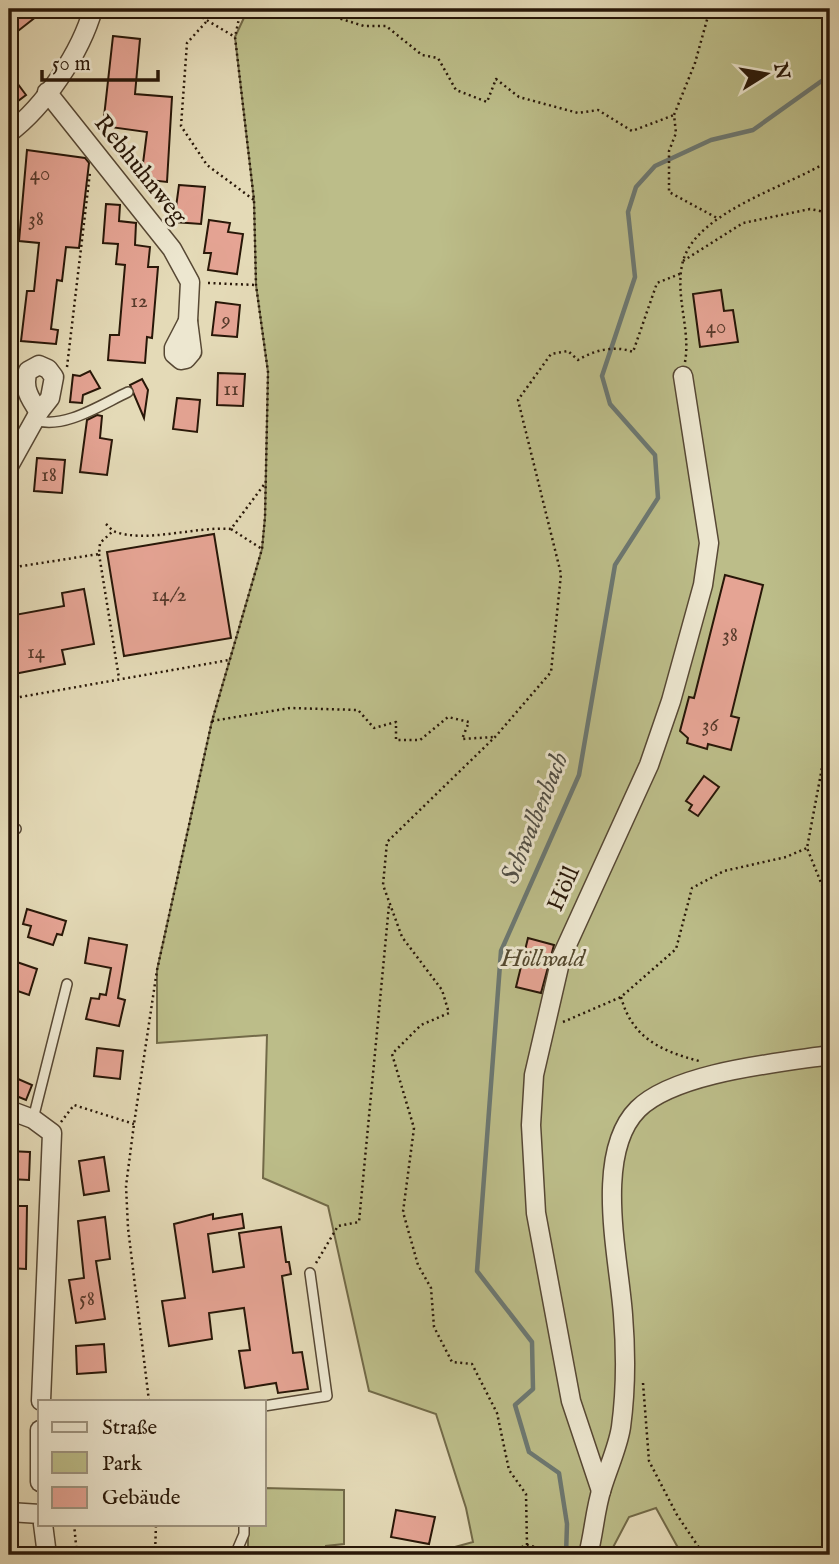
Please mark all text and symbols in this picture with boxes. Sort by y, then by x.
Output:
scale bar [42,38,158,82]
north arrow [730,38,800,108]
text: 50 m [52,51,91,78]
text: N [767,60,794,82]
street label: Rebhuhnweg [86,109,194,232]
house number: 40 [30,161,50,188]
house number: 38 [28,206,44,233]
house number: 12 [130,288,148,315]
house number: 9 [220,307,231,334]
house number: 40 [706,314,726,341]
house number: 11 [223,376,239,403]
house number: 18 [41,462,57,489]
house number: 14/2 [152,582,187,609]
house number: 38 [722,622,738,649]
house number: 14 [27,639,46,666]
house number: 36 [702,712,719,739]
water label: Schwalbenbach [494,747,576,889]
street label: Höll [540,861,588,916]
park label: Höllwald [500,944,587,975]
house number: 58 [79,1286,95,1313]
legend [38,1400,266,1526]
text: Straße [102,1415,158,1442]
text: Park [102,1451,143,1478]
text: Gebäude [102,1485,181,1512]

